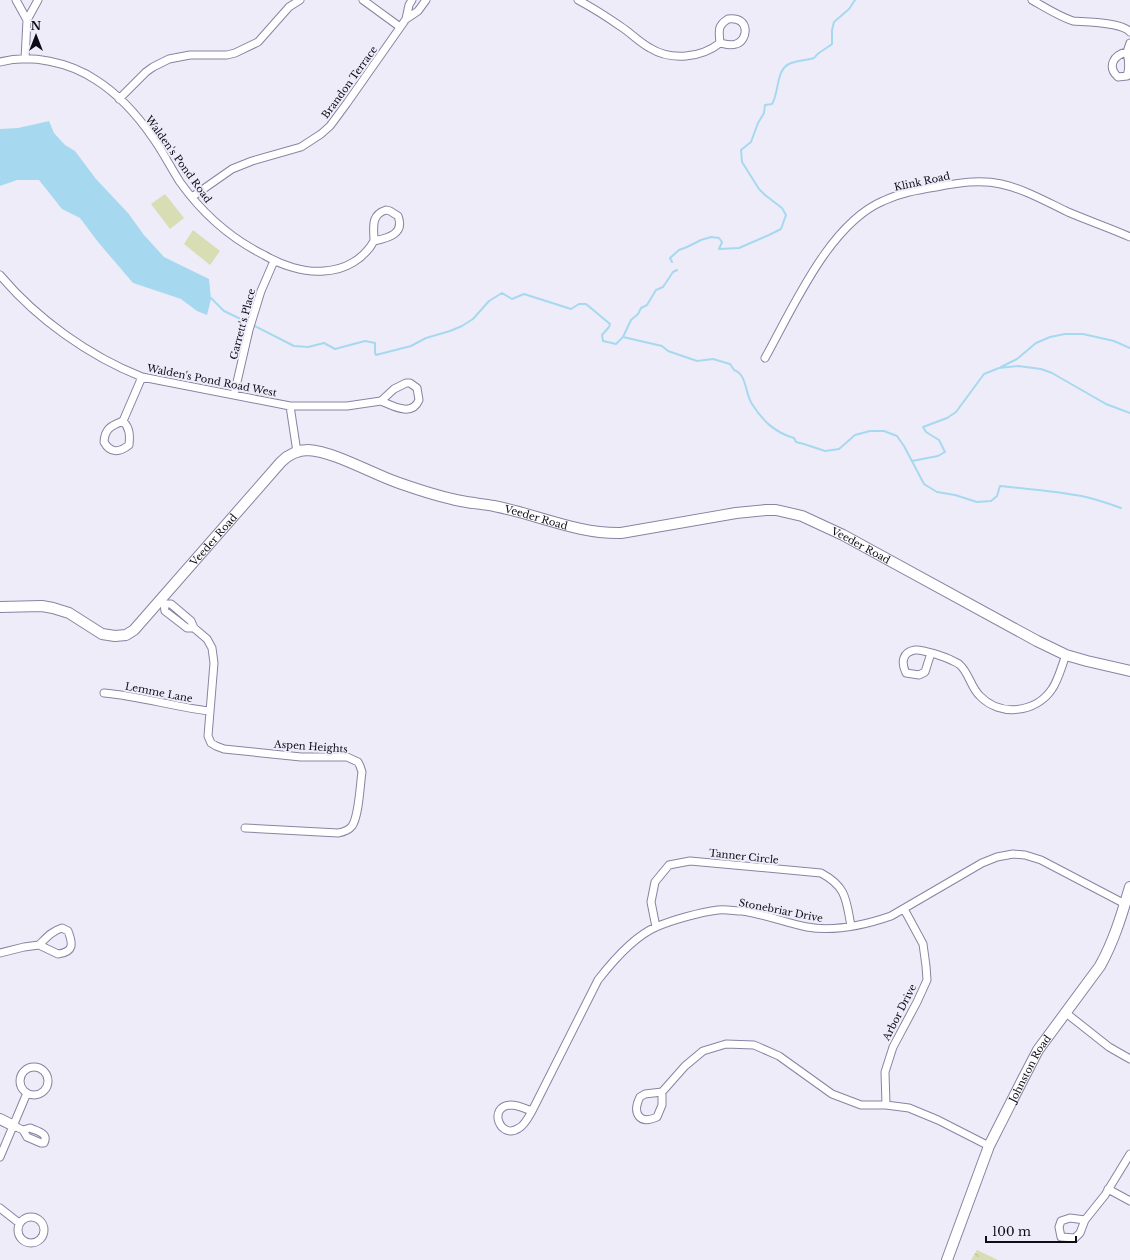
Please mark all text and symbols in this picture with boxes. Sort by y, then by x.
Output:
north arrow [16,16,56,56]
text: N [31,19,42,33]
street label: Brandon Terrace [319,43,380,121]
street label: Walden's Pond Road [142,112,215,206]
street label: Klink Road [893,169,951,194]
street label: Garrett's Place [227,287,258,361]
street label: Walden's Pond Road West [145,361,278,400]
street label: Veeder Road [502,502,569,533]
street label: Veeder Road [187,511,240,569]
street label: Veeder Road [828,524,893,567]
street label: Lemme Lane [124,680,194,705]
street label: Aspen Heights [273,737,349,756]
street label: Tanner Circle [709,846,780,867]
street label: Stonebriar Drive [738,896,824,925]
street label: Arbor Drive [879,982,919,1043]
street label: Johnston Road [1005,1032,1054,1106]
scale bar [986,1218,1076,1244]
text: 100 m [992,1224,1031,1239]

